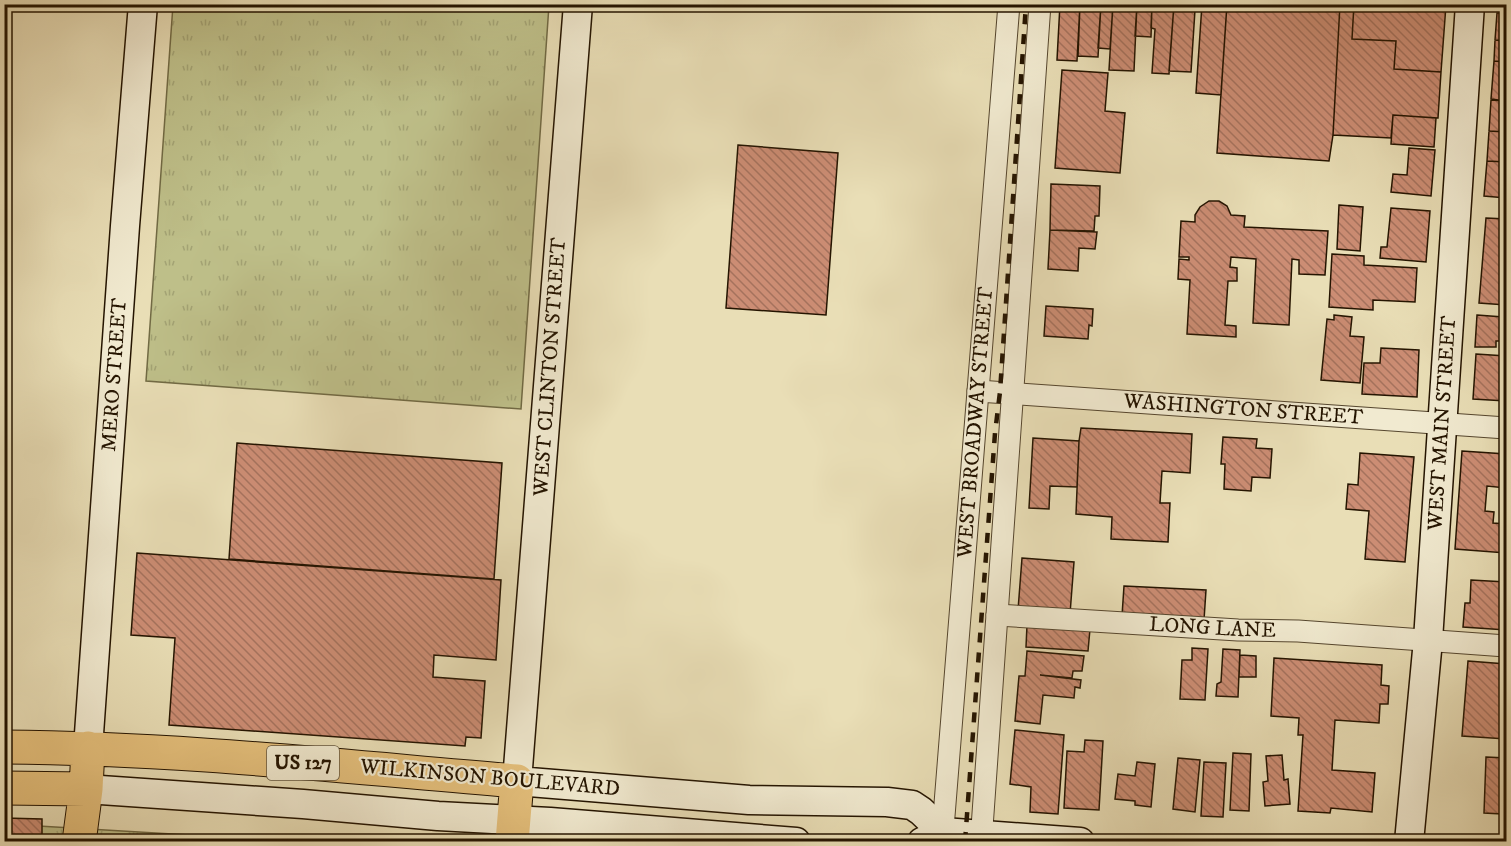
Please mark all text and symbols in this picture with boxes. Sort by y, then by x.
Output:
street label: WEST CLINTON STREET [528,237,572,498]
street label: WEST BROADWAY STREET [952,286,999,560]
street label: MERO STREET [96,297,133,453]
street label: WEST MAIN STREET [1422,315,1462,533]
street label: WASHINGTON STREET [1122,388,1364,431]
street label: LONG LANE [1148,611,1276,644]
road number: US 127 [267,746,339,780]
street label: WILKINSON BOULEVARD [358,754,621,802]

